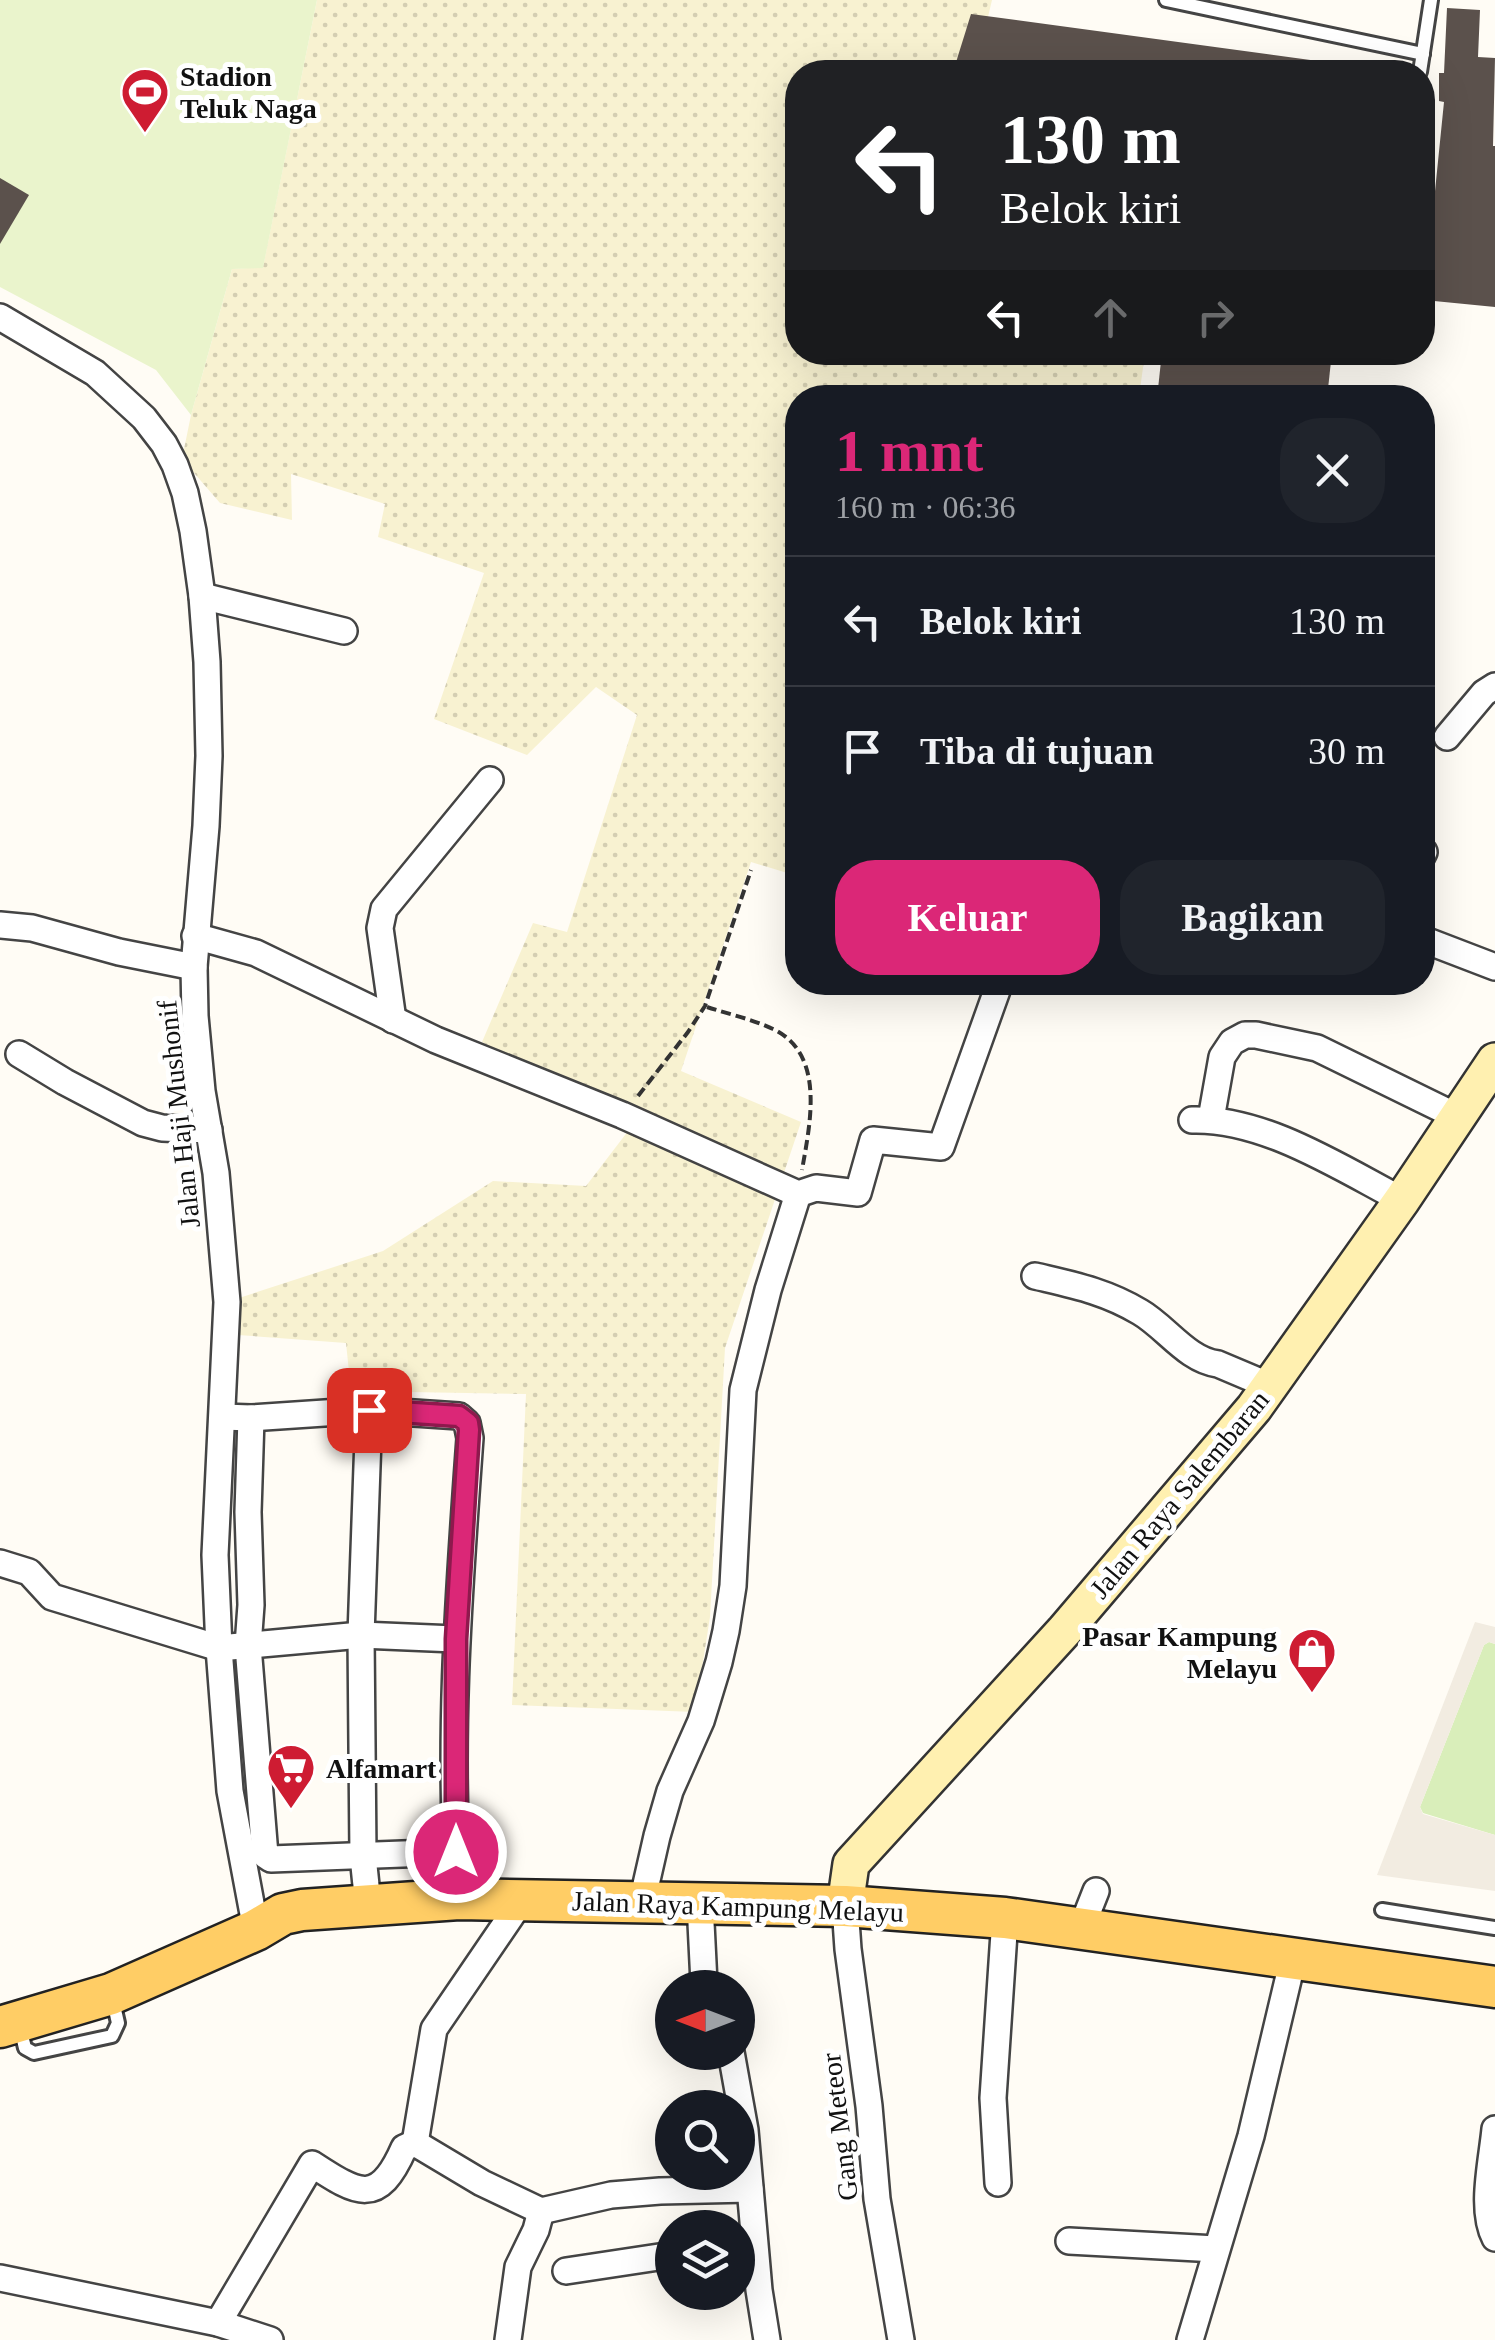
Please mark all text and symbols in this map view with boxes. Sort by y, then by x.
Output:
place label: Stadion Teluk Naga [180,61,317,124]
sports icon: Stadion Teluk Naga [119,66,171,134]
icon: left [835,100,965,230]
text: 130 m [1000,101,1181,178]
text: Belok kiri [1000,183,1181,233]
icon: left [978,290,1033,345]
icon: ahead [1083,290,1138,345]
icon: right [1188,290,1243,345]
text: 1 mnt [835,418,983,484]
button: close [1280,418,1385,523]
text: 160 m · 06:36 [835,489,1015,525]
icon: left [835,594,890,649]
text: Belok kiri [920,600,1082,642]
text: 130 m [1289,600,1385,642]
icon: arrive [835,724,890,779]
text: Tiba di tujuan [920,730,1154,772]
text: 30 m [1308,730,1385,772]
button: Keluar [835,860,1100,975]
button: Bagikan [1120,860,1385,975]
street label: Jalan Haji Mushonif [151,998,206,1229]
pin [327,1368,412,1453]
icon: arrive [342,1383,397,1438]
street label: Jalan Raya Salembaran [1084,1384,1275,1604]
place label: Pasar Kampung Melayu [1082,1621,1277,1684]
shop icon: Pasar Kampung Melayu [1286,1626,1338,1694]
supermarket icon: Alfamart [265,1742,317,1810]
place label: Alfamart [326,1753,437,1784]
position arrow [404,1800,508,1904]
street label: Jalan Raya Kampung Melayu [572,1885,904,1928]
north arrow [655,1970,755,2070]
map controls [655,1970,755,2310]
street label: Gang Meteor [815,2051,864,2203]
button: search [655,2090,755,2190]
button: layers [655,2210,755,2310]

